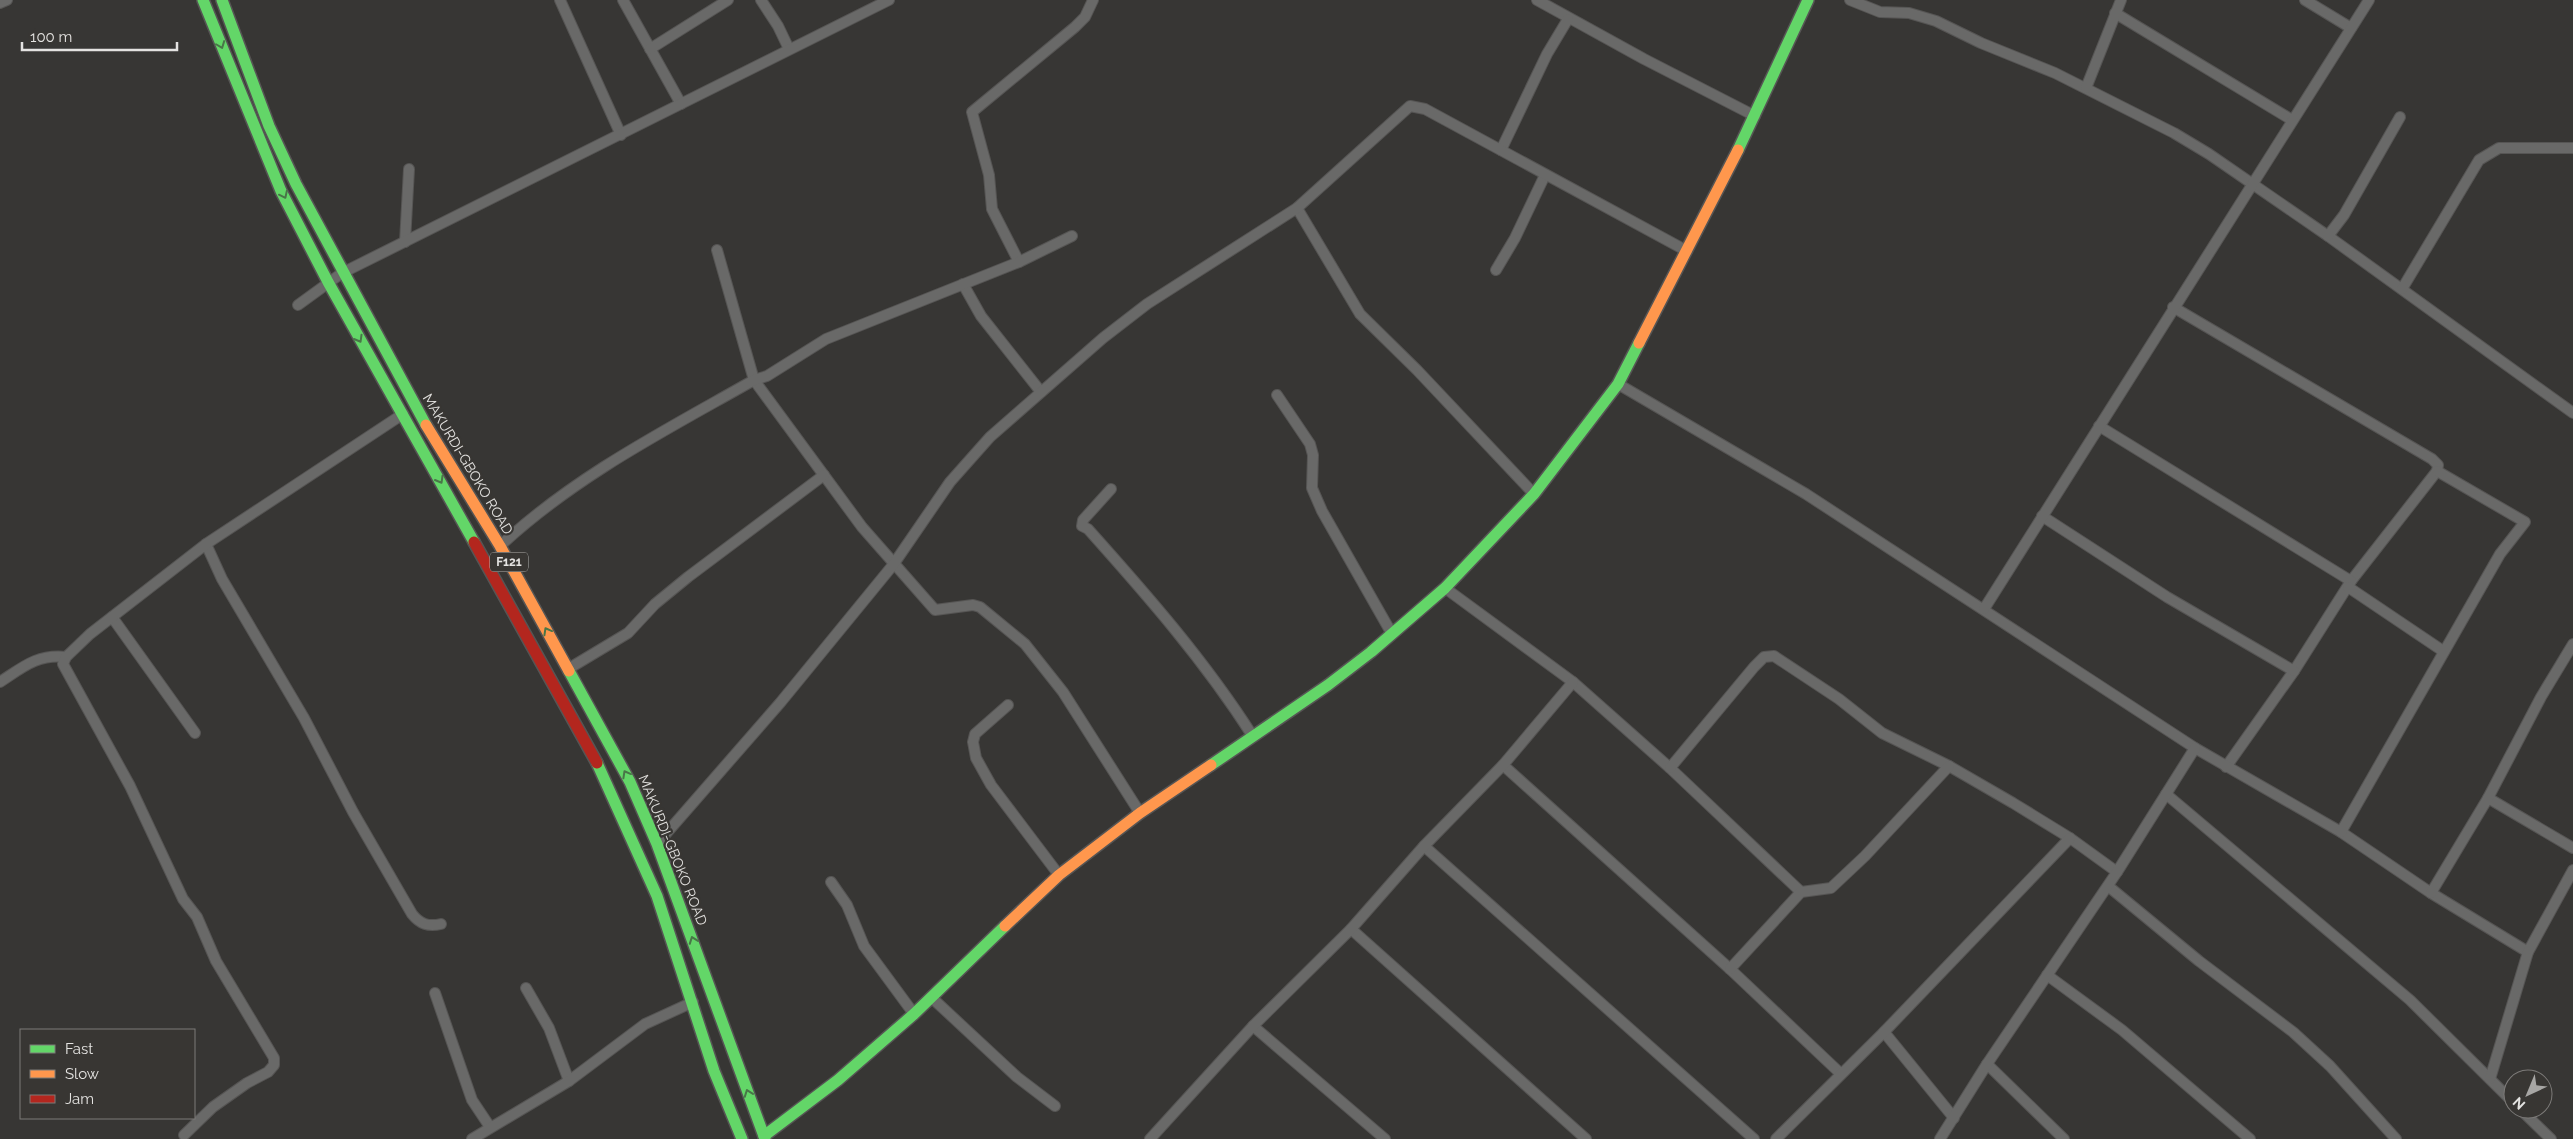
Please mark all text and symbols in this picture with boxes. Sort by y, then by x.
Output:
scale bar [22,20,178,52]
text: 100 m [30,28,72,46]
one-way arrow [215,41,225,49]
one-way arrow [277,190,288,199]
one-way arrow [353,334,363,343]
street label: MAKURDI-GBOKO ROAD [420,391,516,537]
one-way arrow [434,475,444,484]
road number: F121 [490,552,528,572]
one-way arrow [543,628,553,637]
one-way arrow [622,770,632,779]
street label: MAKURDI-GBOKO ROAD [635,772,711,928]
one-way arrow [689,937,699,945]
legend [20,1029,195,1119]
text: Fast [65,1040,93,1058]
text: Slow [65,1065,99,1083]
north arrow [2503,1069,2553,1119]
one-way arrow [744,1089,754,1098]
text: Jam [65,1090,94,1108]
text: N [2510,1094,2528,1113]

